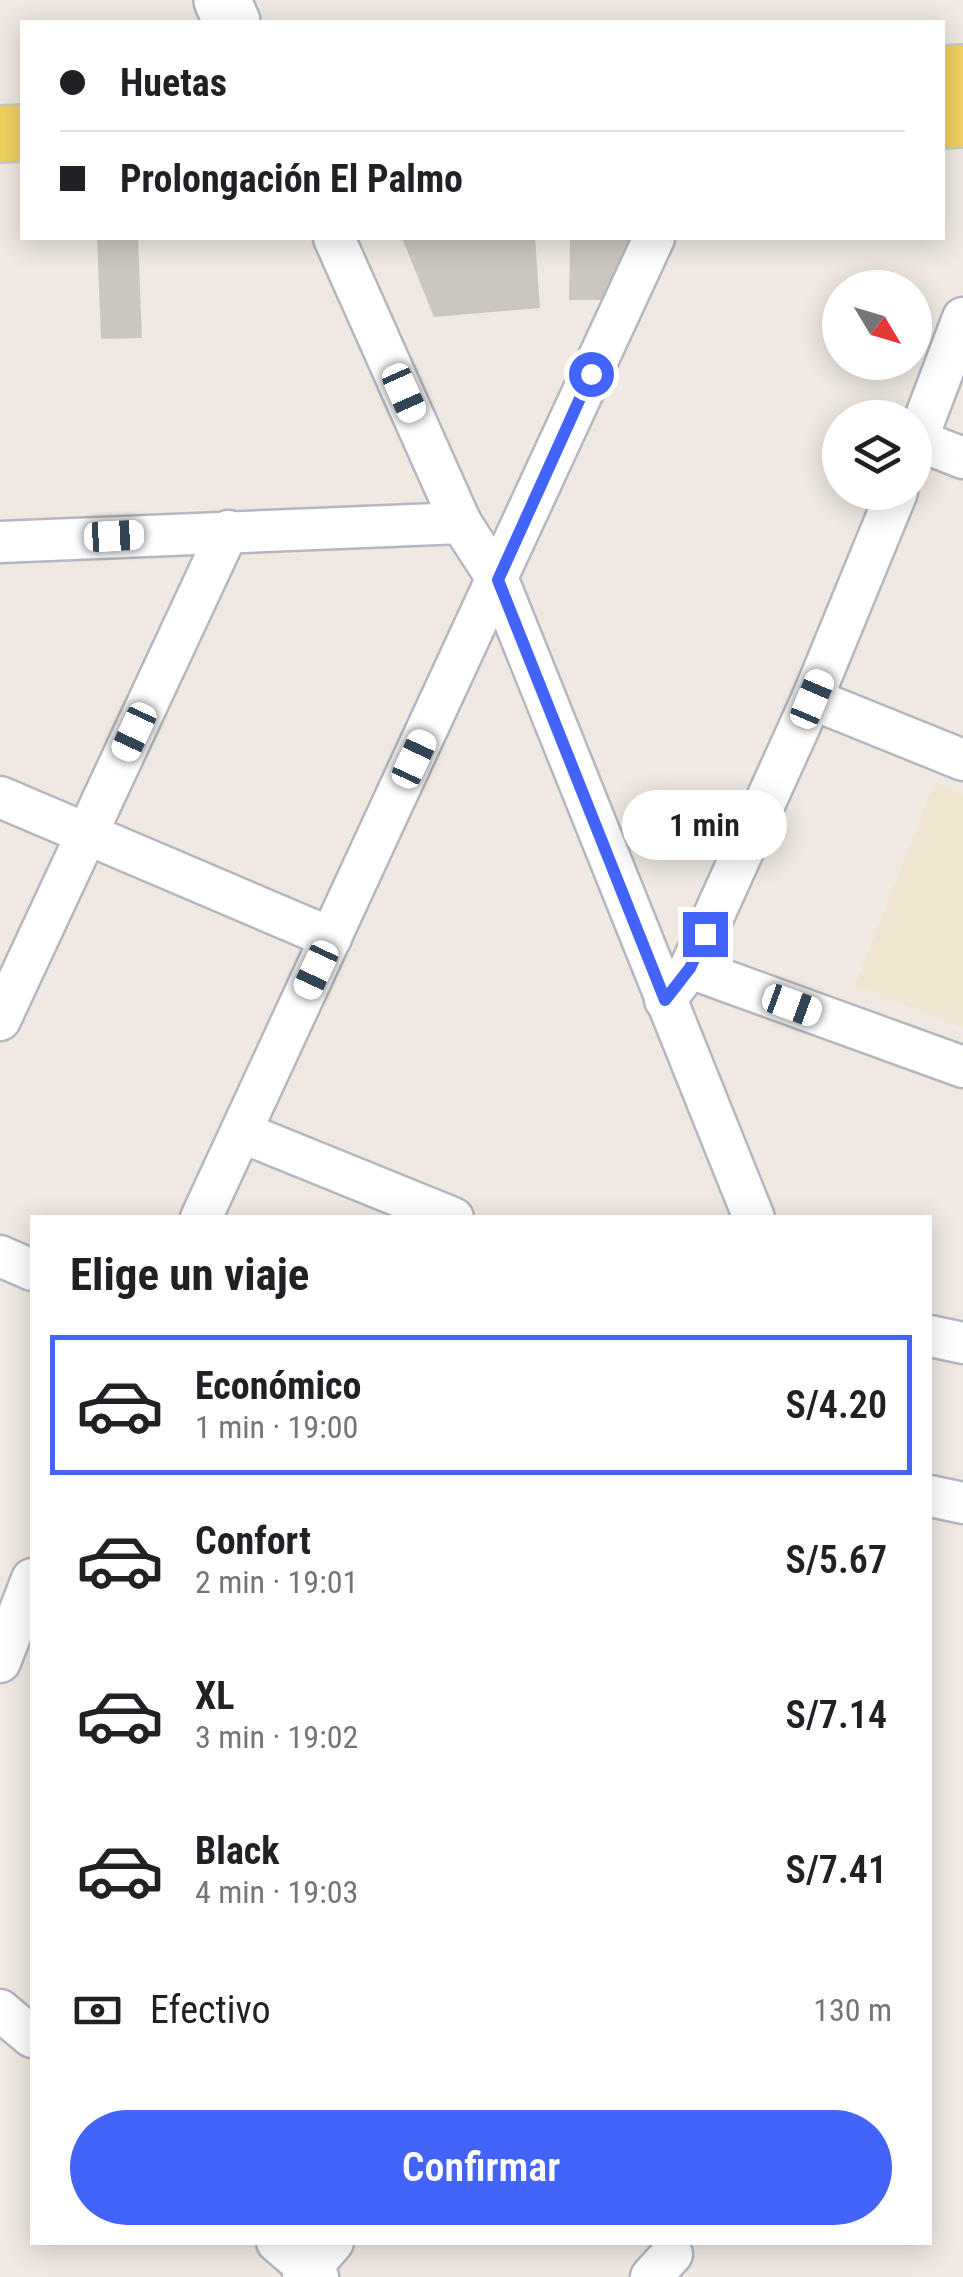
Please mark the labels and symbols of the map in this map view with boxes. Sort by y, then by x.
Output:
north arrow [822,270,932,380]
route start [569,352,614,397]
car [378,359,430,427]
car [83,519,145,553]
car [786,666,838,732]
car [108,698,160,766]
car [388,725,440,793]
callout: 1 min [622,789,788,859]
route end [683,912,728,957]
car [290,936,342,1004]
car [759,981,825,1029]

